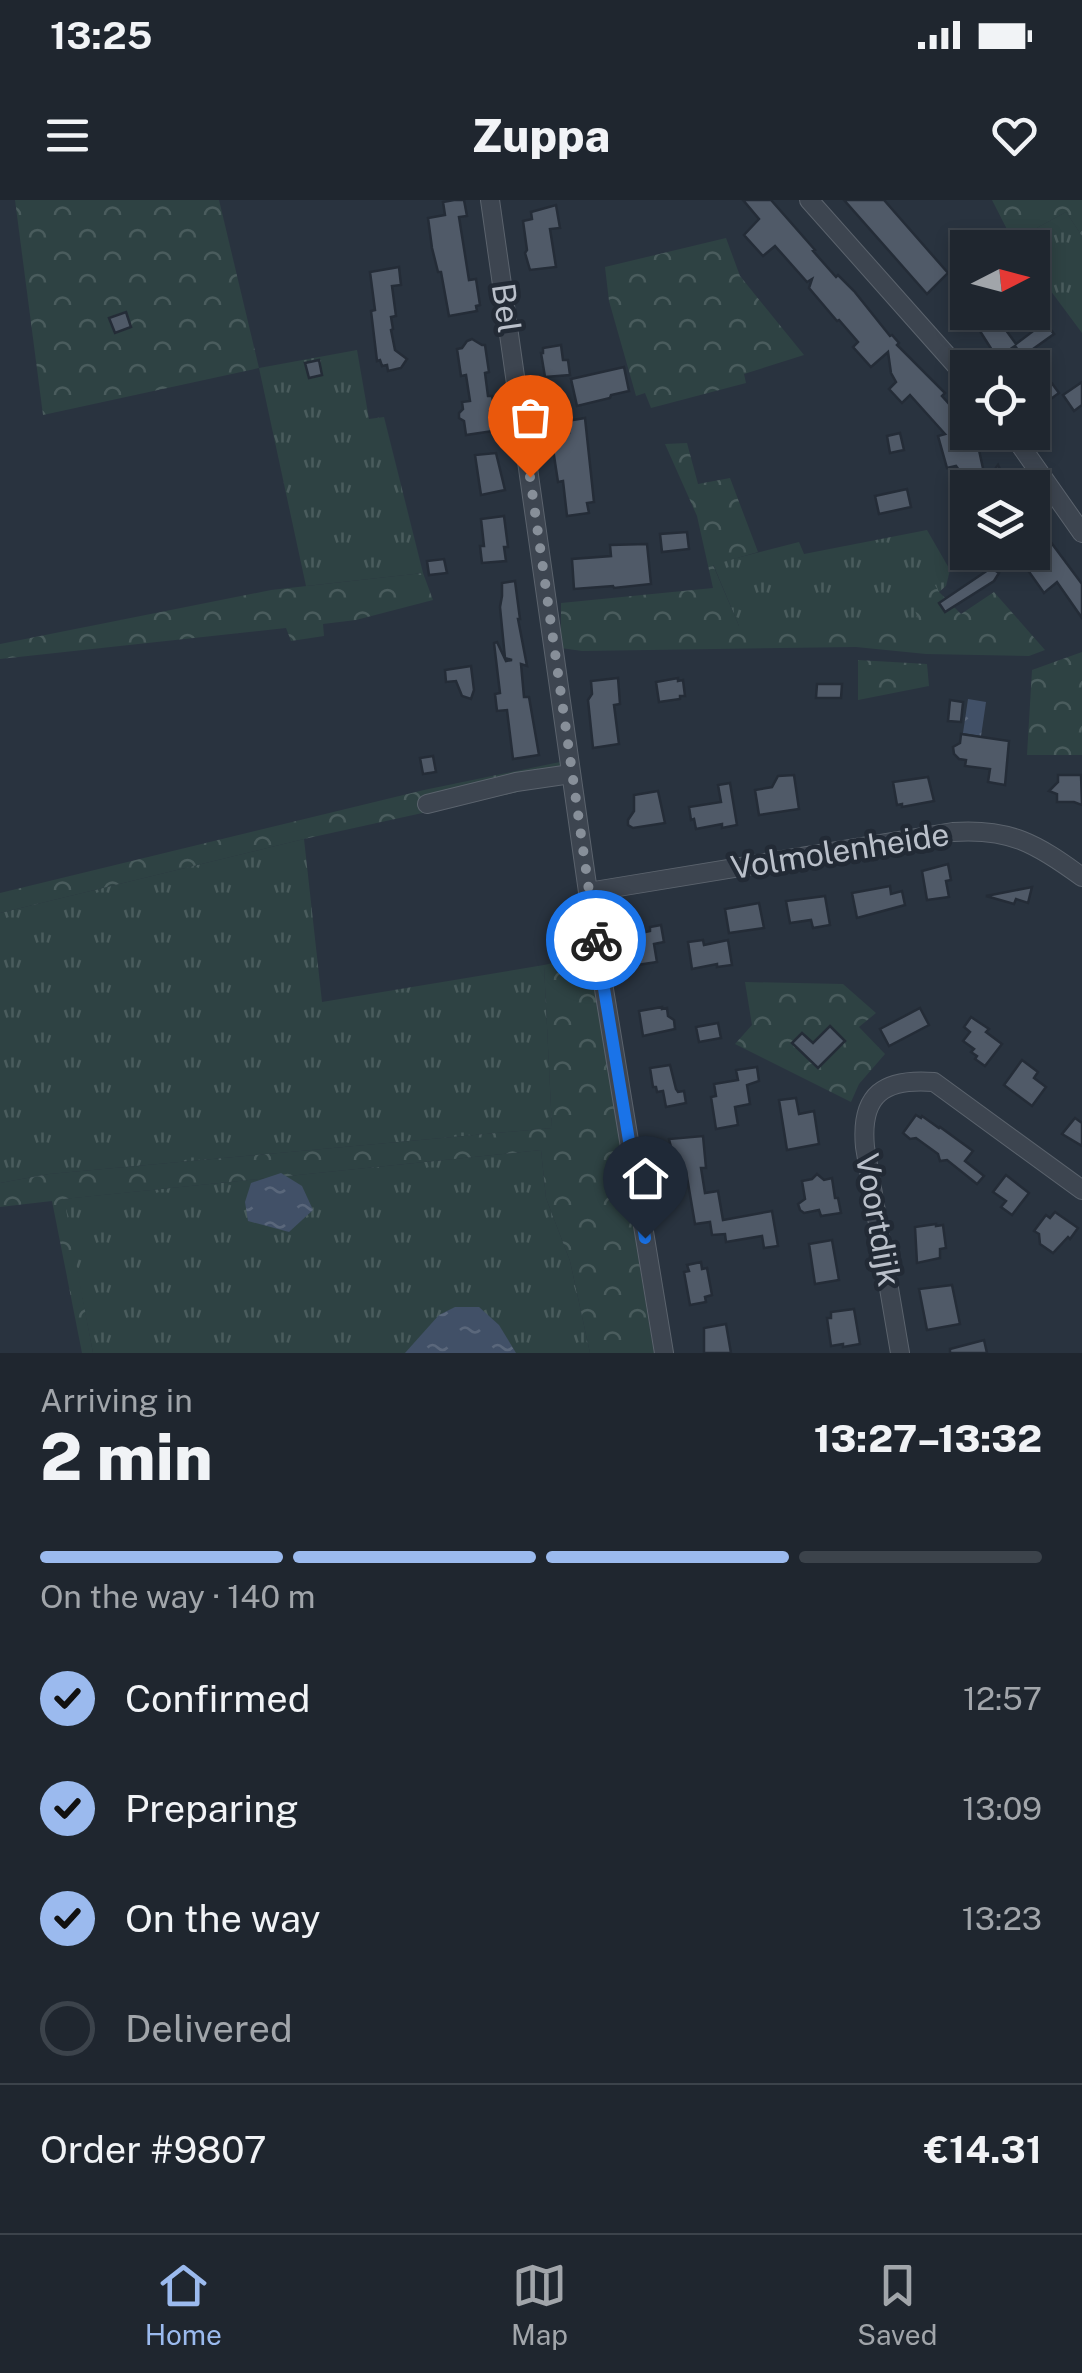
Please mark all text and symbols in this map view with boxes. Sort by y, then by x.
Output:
text: 13:25 [50,13,152,58]
icon: menu [40,108,95,163]
icon: heart [987,108,1042,163]
text: Zuppa [472,109,610,162]
north arrow [950,230,1050,330]
map controls [950,230,1050,570]
street label: Bel [485,281,528,335]
button: locate [950,350,1050,450]
pin [488,375,573,478]
icon: bag [503,390,558,445]
button: layers [950,470,1050,570]
street label: Volmolenheide [728,815,952,886]
courier [546,890,646,990]
icon: bike [569,913,624,968]
pin [603,1136,688,1239]
icon: home [618,1151,673,1206]
street label: Voortdijk [849,1151,908,1289]
text: Arriving in [40,1382,193,1419]
text: 13:27–13:32 [814,1416,1042,1461]
text: 2 min [40,1418,213,1495]
text: On the way · 140 m [40,1578,316,1615]
icon: check [40,1671,95,1726]
text: Confirmed [125,1676,310,1721]
text: 12:57 [963,1680,1042,1717]
icon: check [40,1781,95,1836]
text: Preparing [125,1786,299,1831]
text: 13:09 [962,1790,1042,1827]
icon: check [40,1891,95,1946]
text: On the way [125,1896,321,1941]
text: 13:23 [962,1900,1042,1937]
text: Delivered [125,2006,293,2051]
text: Order #9807 [40,2127,267,2172]
text: €14.31 [924,2127,1042,2172]
tab: Home [145,2258,222,2351]
tab: Map [511,2258,568,2351]
tab: Saved [857,2258,937,2351]

